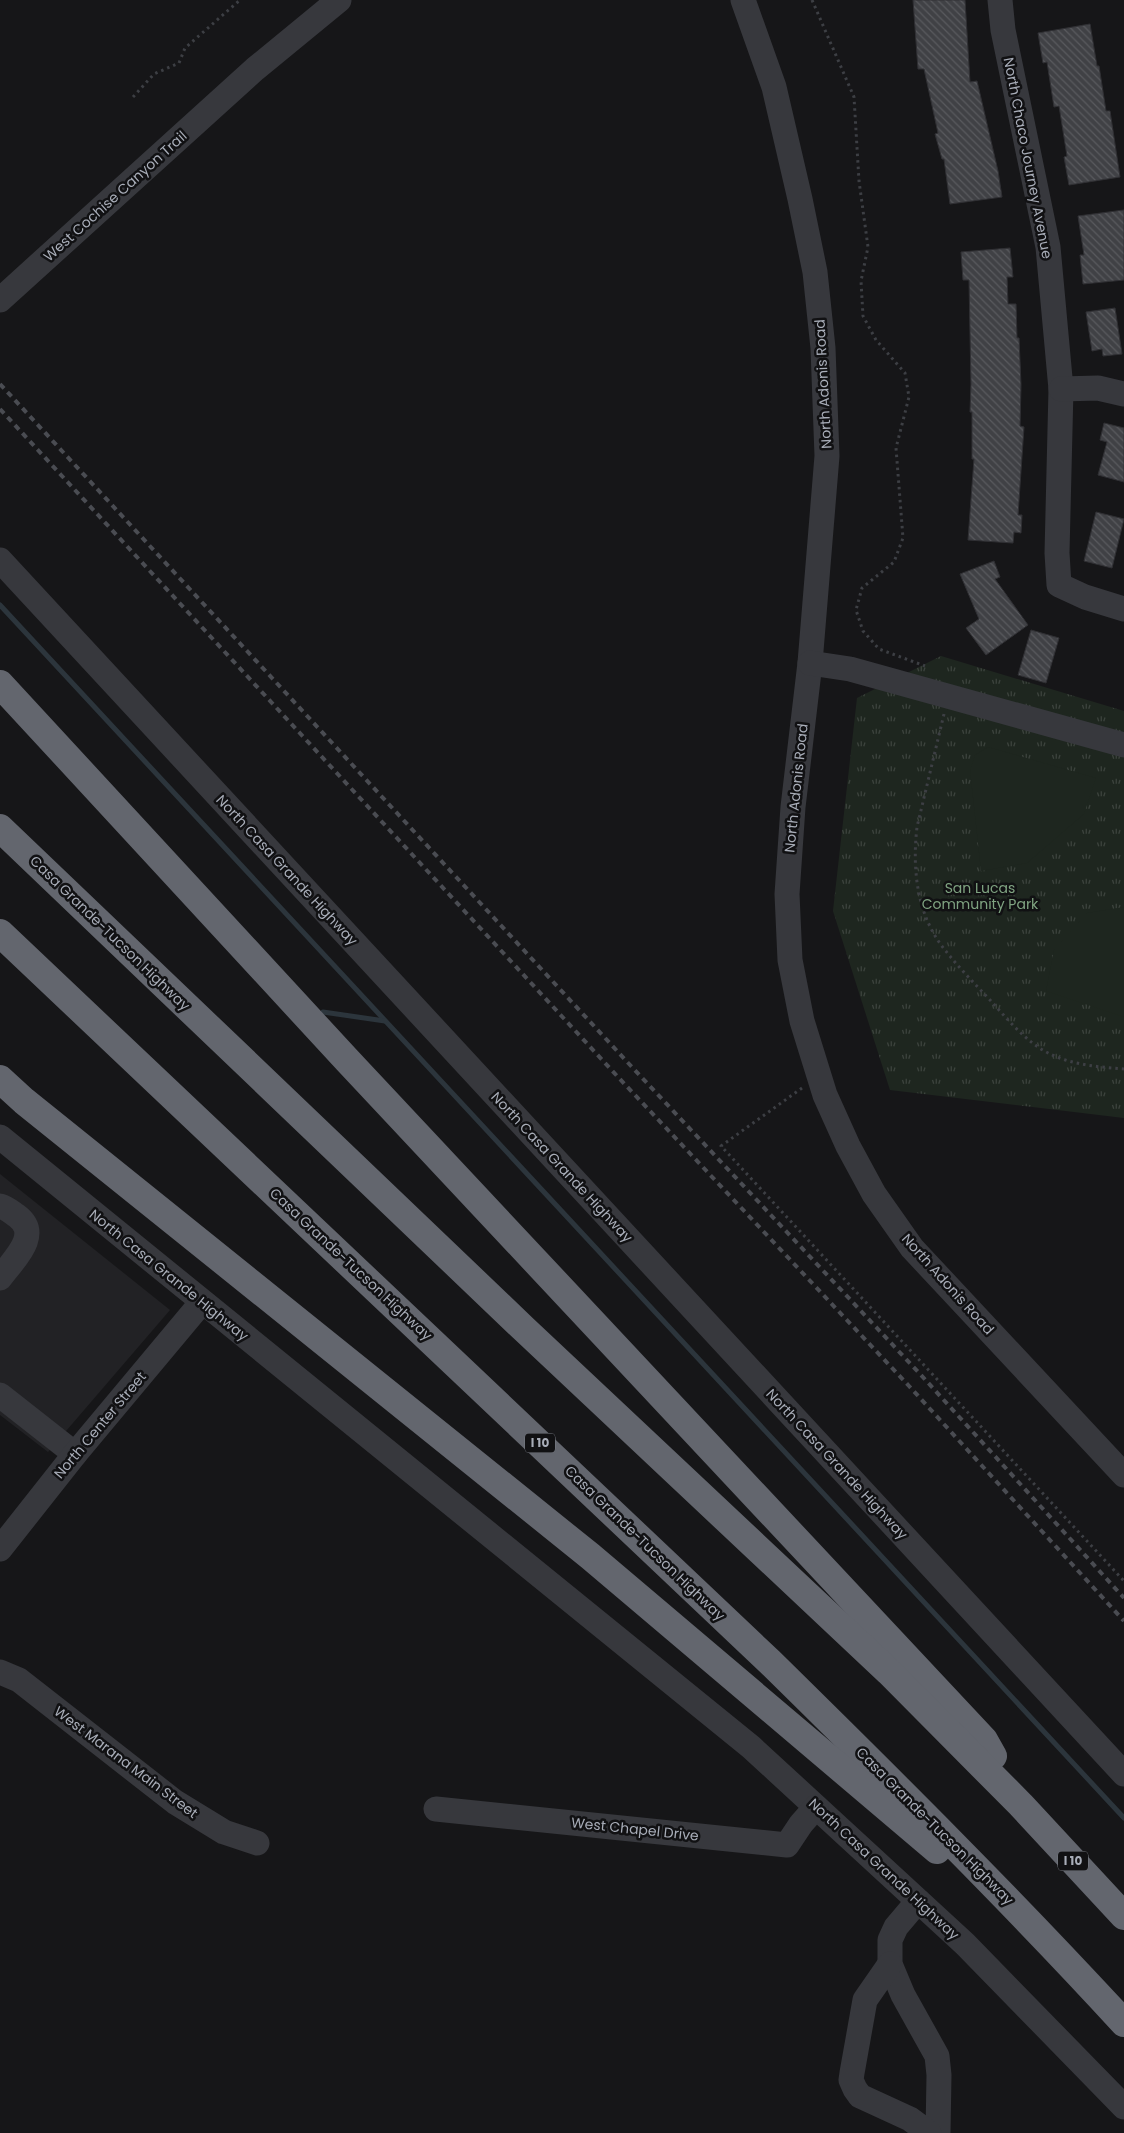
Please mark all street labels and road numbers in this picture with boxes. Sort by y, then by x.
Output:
street label: North Chaco Journey Avenue [999,56,1057,261]
street label: West Cochise Canyon Trail [39,126,191,266]
street label: North Adonis Road [810,319,836,449]
street label: North Adonis Road [779,723,813,853]
street label: North Casa Grande Highway [212,790,362,950]
street label: Casa Grande-Tucson Highway [26,851,195,1015]
street label: North Casa Grande Highway [487,1087,637,1247]
street label: Casa Grande-Tucson Highway [265,1183,437,1345]
street label: North Casa Grande Highway [85,1204,253,1346]
street label: North Adonis Road [897,1229,999,1339]
street label: North Center Street [49,1367,151,1483]
street label: North Casa Grande Highway [762,1384,912,1544]
road number: I 10 [525,1434,555,1452]
street label: Casa Grande-Tucson Highway [561,1461,730,1625]
street label: West Marana Main Street [50,1701,202,1823]
street label: Casa Grande-Tucson Highway [852,1743,1018,1909]
street label: North Casa Grande Highway [804,1794,964,1944]
street label: West Chapel Drive [570,1812,700,1846]
road number: I 10 [1058,1852,1088,1870]

